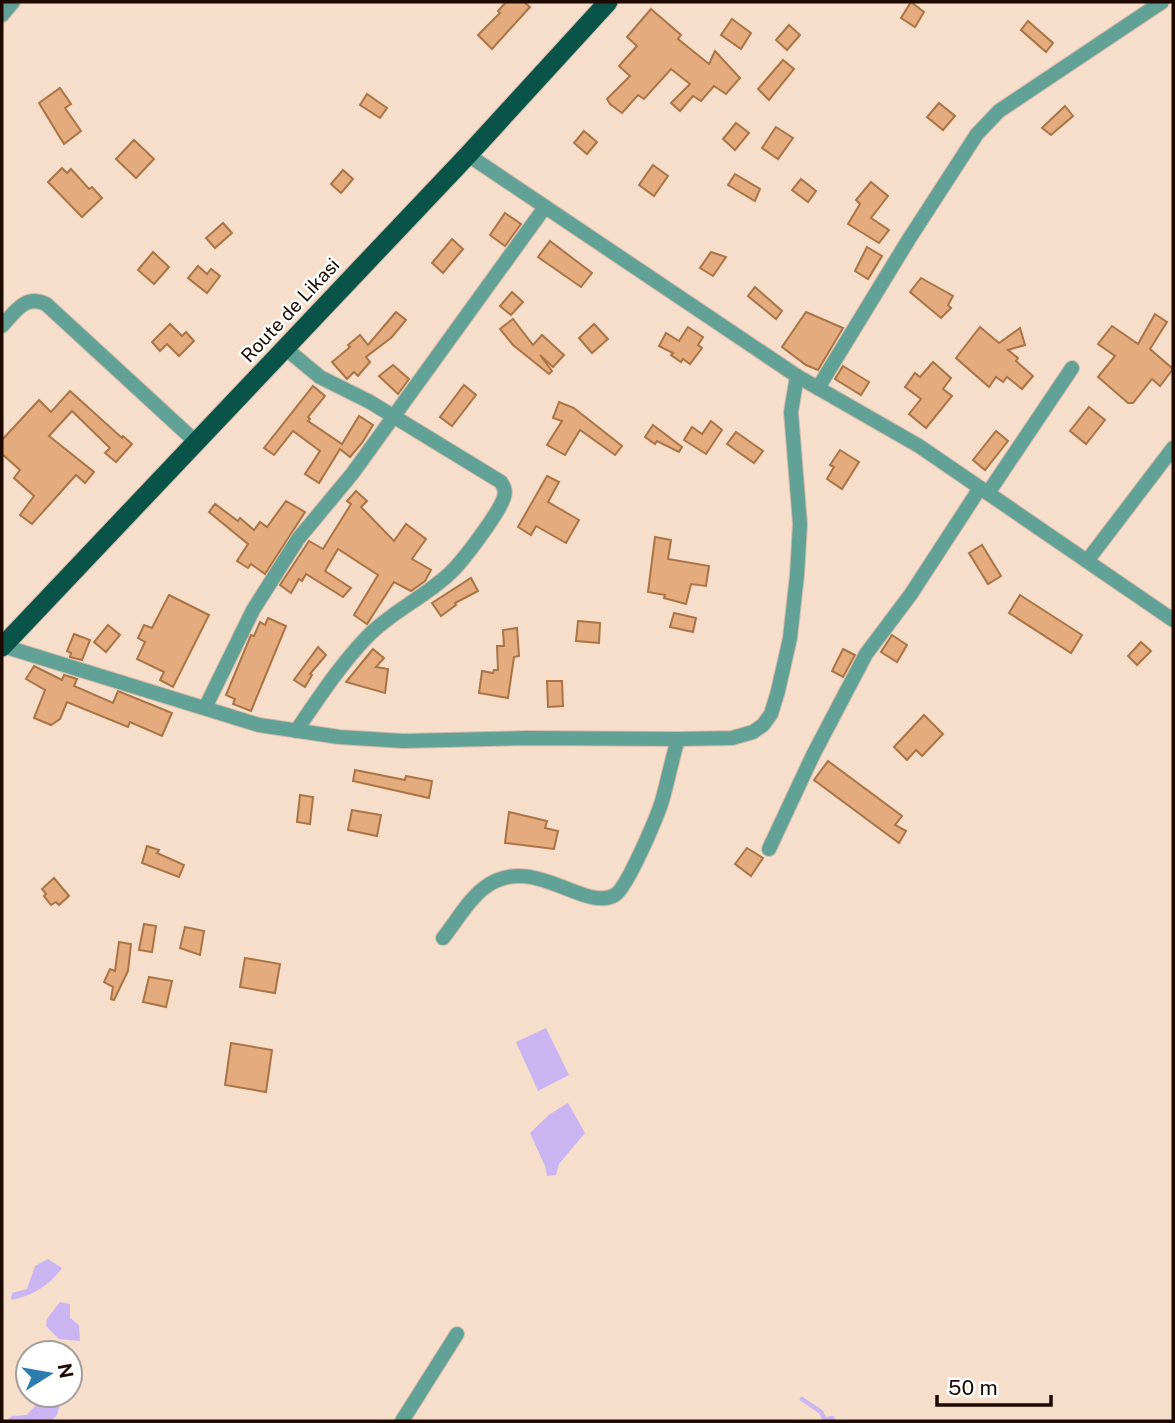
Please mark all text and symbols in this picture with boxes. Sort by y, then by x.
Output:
street label: Route de Likasi [236,254,344,366]
north arrow [14,1339,84,1409]
text: N [53,1361,78,1380]
scale bar [937,1364,1051,1408]
text: 50 m [948,1375,998,1400]

